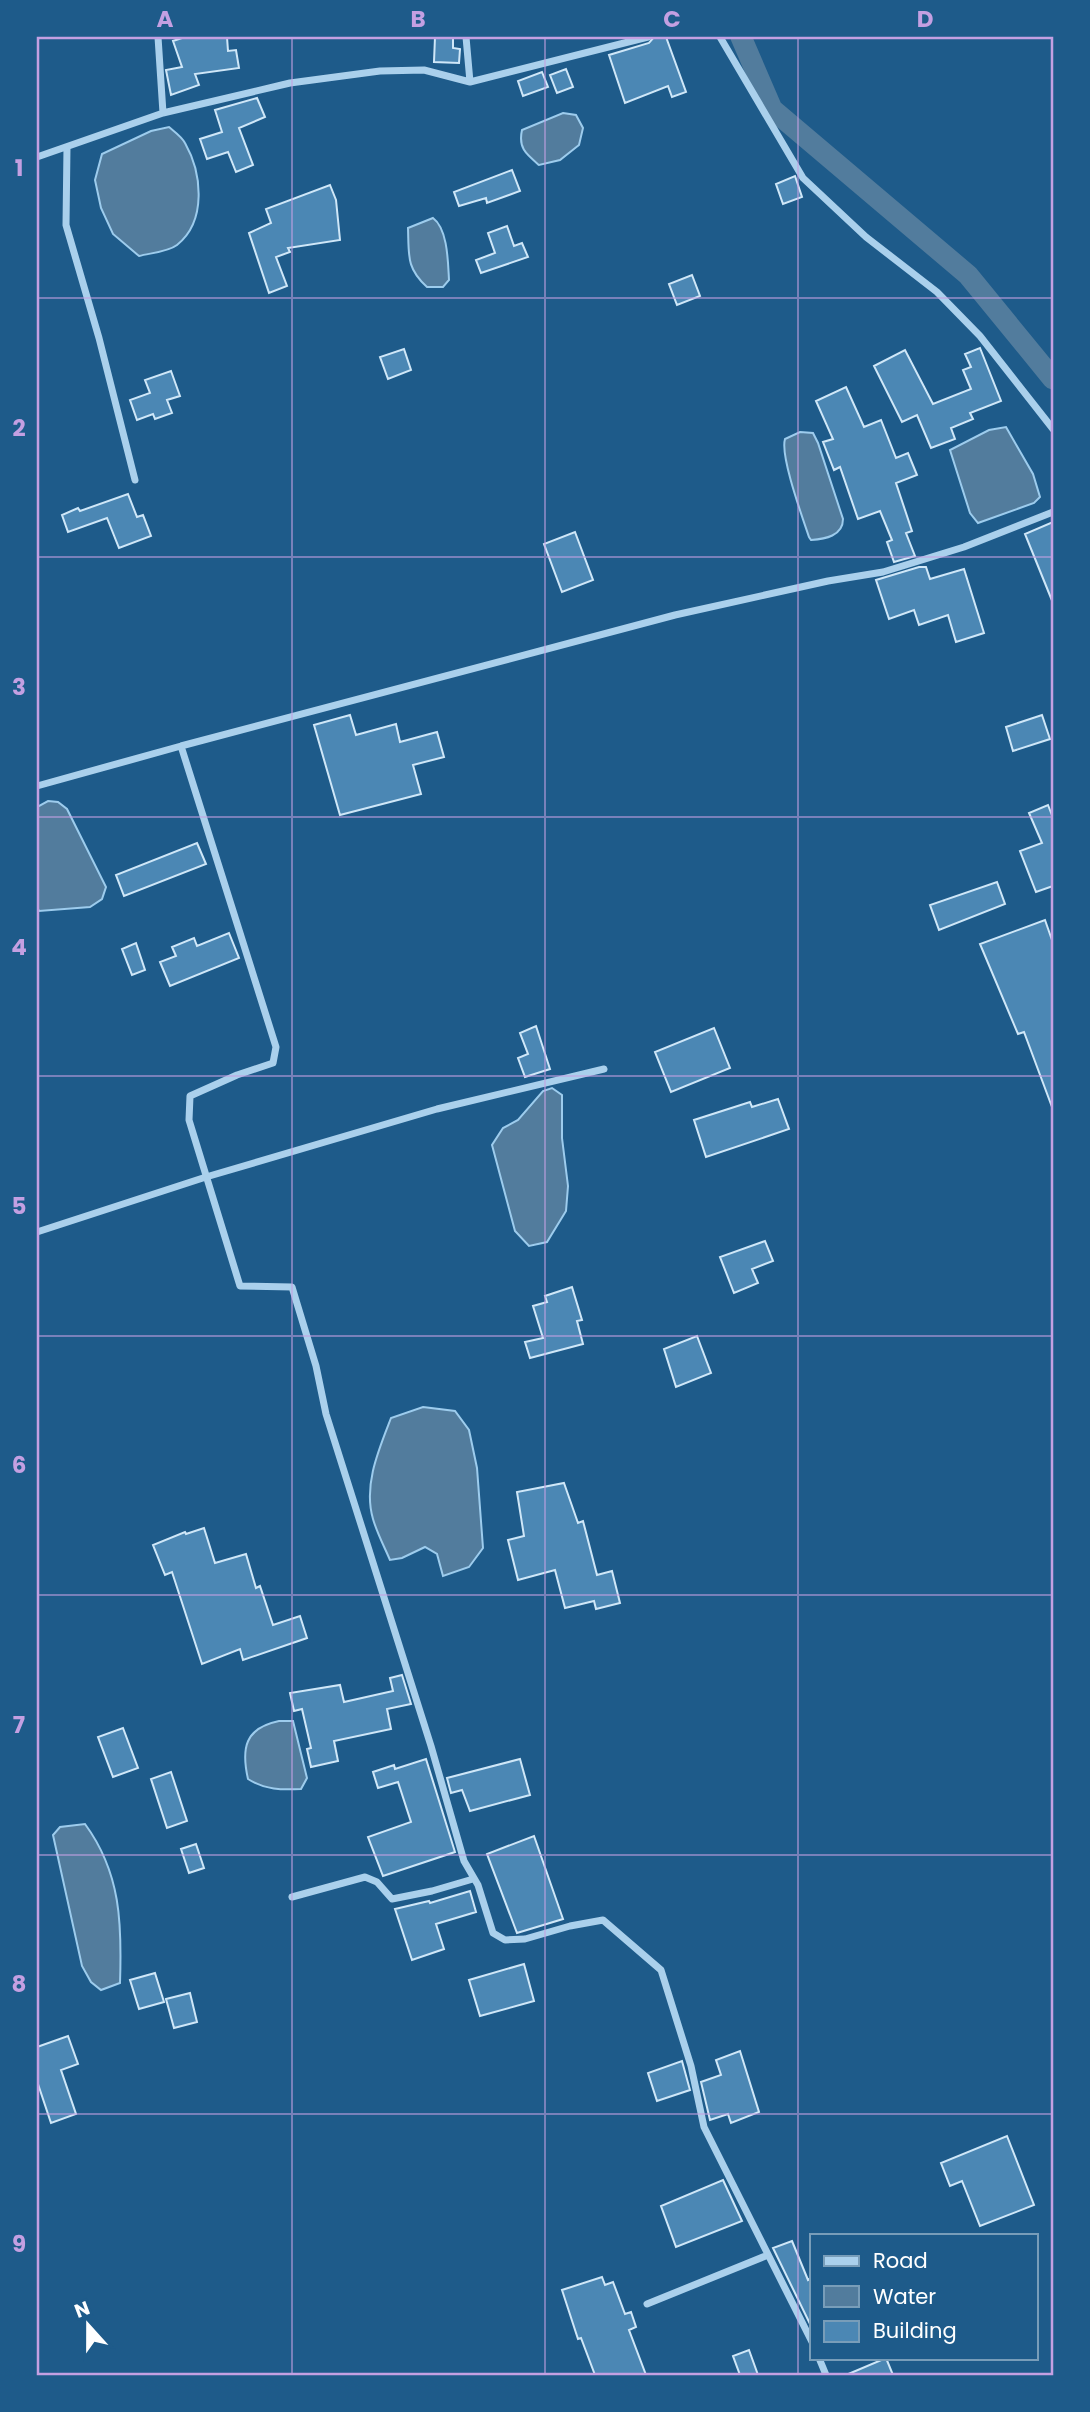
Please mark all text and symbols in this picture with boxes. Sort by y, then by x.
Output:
text: A [157,3,174,35]
text: B [410,3,426,35]
text: C [663,3,681,35]
text: D [917,3,933,35]
text: 1 [15,152,23,184]
text: 2 [12,412,26,444]
text: 3 [12,671,26,703]
text: 4 [11,931,27,963]
text: 5 [12,1190,26,1222]
text: 6 [12,1449,26,1481]
text: 7 [13,1709,25,1741]
text: 8 [12,1968,26,2000]
text: 9 [12,2228,26,2260]
legend [810,2234,1038,2360]
text: Road [873,2246,928,2275]
text: Water [873,2282,936,2311]
north arrow [52,2290,122,2360]
text: N [71,2294,94,2325]
text: Building [873,2316,957,2345]

